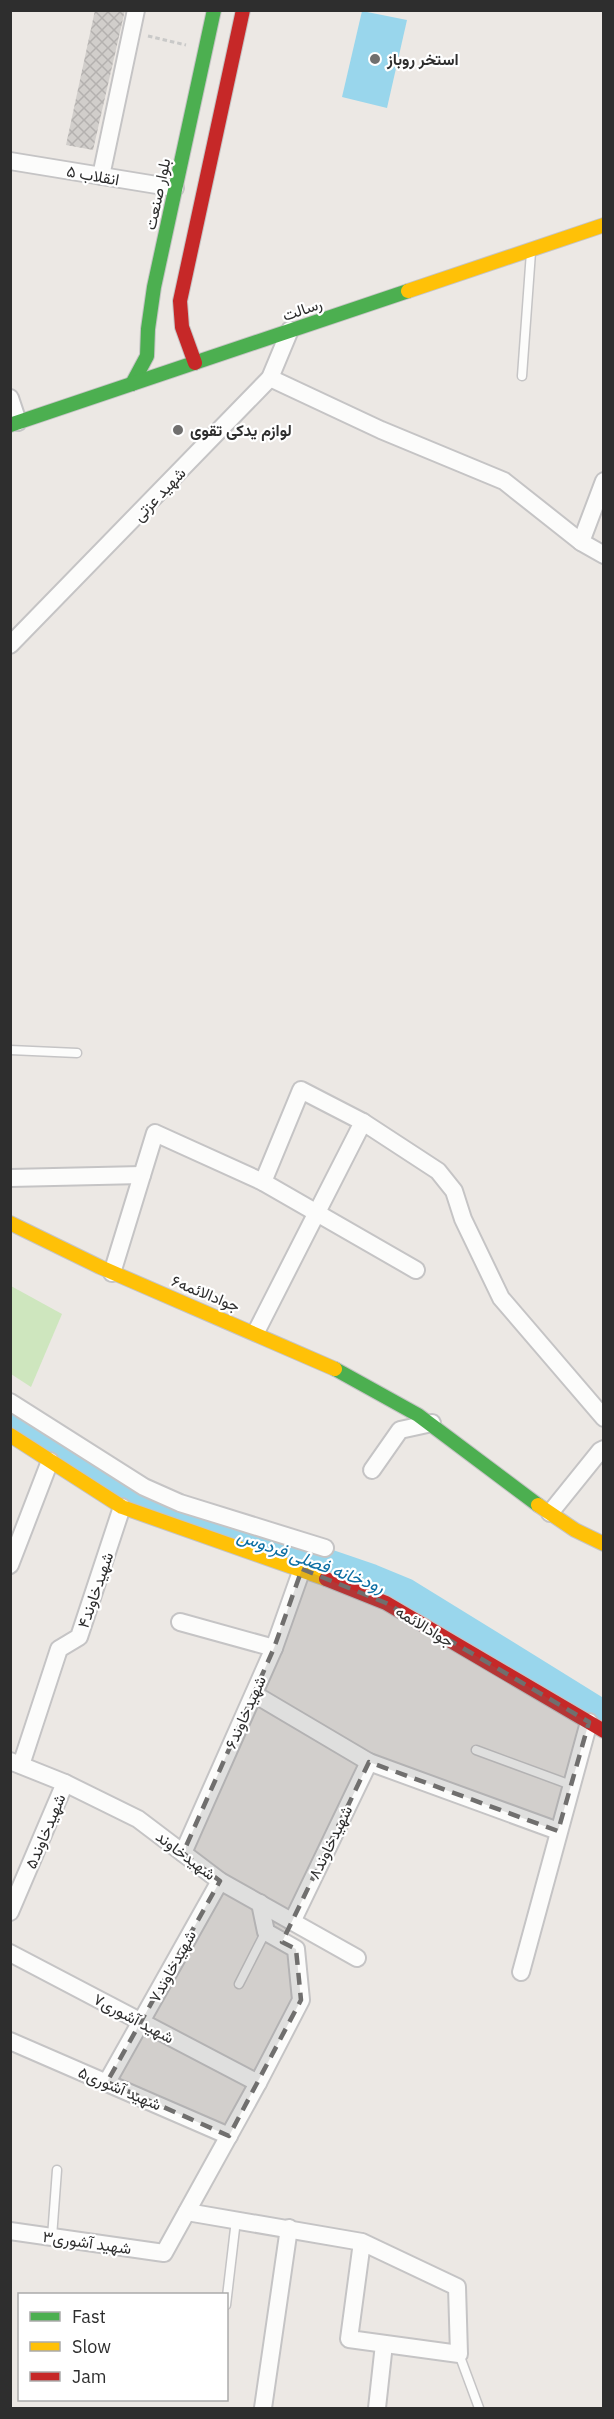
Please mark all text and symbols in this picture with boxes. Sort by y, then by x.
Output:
place label: استخر روباز [386,49,459,70]
marker: استخر روباز [368,52,382,66]
street label: بلوار صنعت [140,156,175,232]
street label: انقلاب ۵ [65,161,121,189]
street label: رسالت [280,293,325,326]
place label: لوازم یدکی تقوی [190,420,292,441]
marker: لوازم یدکی تقوی [171,423,185,437]
street label: شهید عزتی [128,463,190,526]
street label: جوادالائمه۶ [168,1270,243,1317]
water label: رودخانه فصلی فردوس [234,1523,388,1598]
street label: شهیدخاوند۴ [73,1549,118,1631]
street label: جوادالائمه [392,1601,458,1652]
street label: شهیدخاوند۶ [220,1672,271,1752]
street label: شهیدخاوند۵ [20,1791,71,1872]
street label: شهیدخاوند۸ [304,1802,357,1883]
street label: شهیدخاوند [151,1826,220,1885]
street label: شهیدخاوند۷ [144,1926,201,2006]
street label: شهید آشوری۷ [90,1988,178,2048]
street label: شهید آشوری۵ [75,2062,165,2115]
street label: شهید آشوری۳ [41,2226,133,2259]
legend [18,2293,228,2401]
text: Fast [72,2305,106,2328]
text: Slow [72,2335,111,2358]
text: Jam [72,2365,107,2388]

